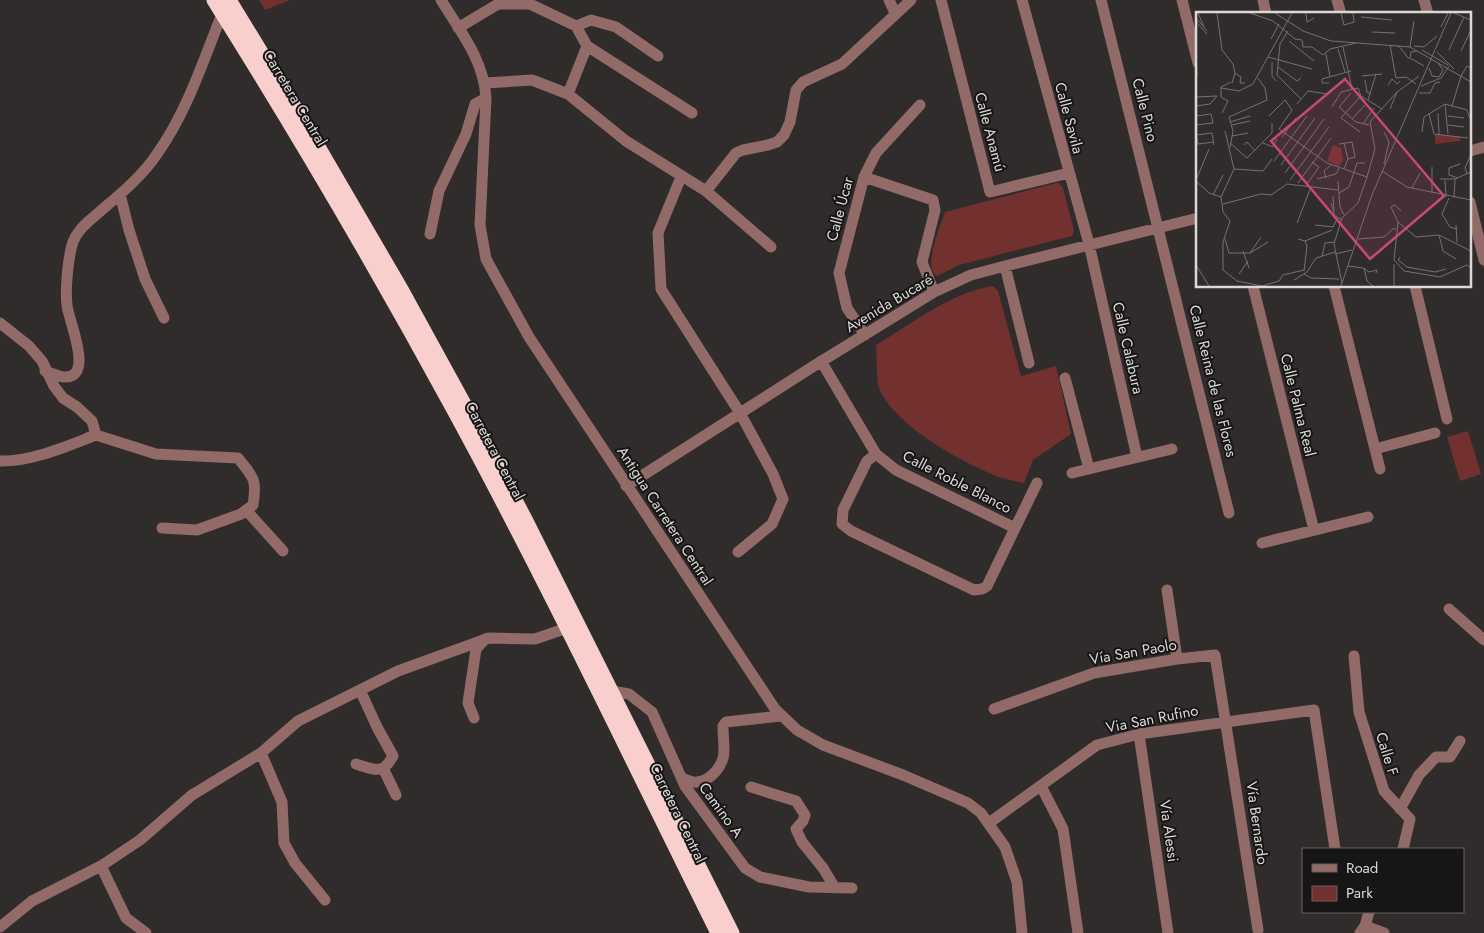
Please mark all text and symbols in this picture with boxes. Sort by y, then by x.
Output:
inset map [1196,12,1472,288]
street label: Carretera Central [258,46,332,150]
street label: Calle Pino [1126,76,1164,144]
street label: Calle Savila [1049,80,1089,156]
street label: Calle Anamú [969,90,1011,174]
street label: Calle Úcar [821,174,859,244]
street label: Avenida Bucaré [841,268,937,338]
street label: Calle Calabura [1107,300,1149,396]
street label: Calle Reina de las Flores [1183,303,1243,459]
street label: Calle Palma Real [1275,351,1321,459]
street label: Carretera Central [460,398,530,504]
street label: Antigua Carretera Central [612,442,718,590]
street label: Calle Roble Blanco [899,445,1015,519]
street label: Vía San Paolo [1088,634,1178,670]
street label: Via San Rufino [1104,699,1200,739]
street label: Calle F [1370,730,1404,778]
street label: Carretera Central [644,759,712,867]
street label: Camino A [693,778,749,842]
street label: Vía Bernardo [1240,780,1274,866]
street label: Vía Alessi [1154,798,1184,864]
legend [1302,848,1464,913]
text: Road [1346,857,1378,879]
text: Park [1346,882,1373,904]

